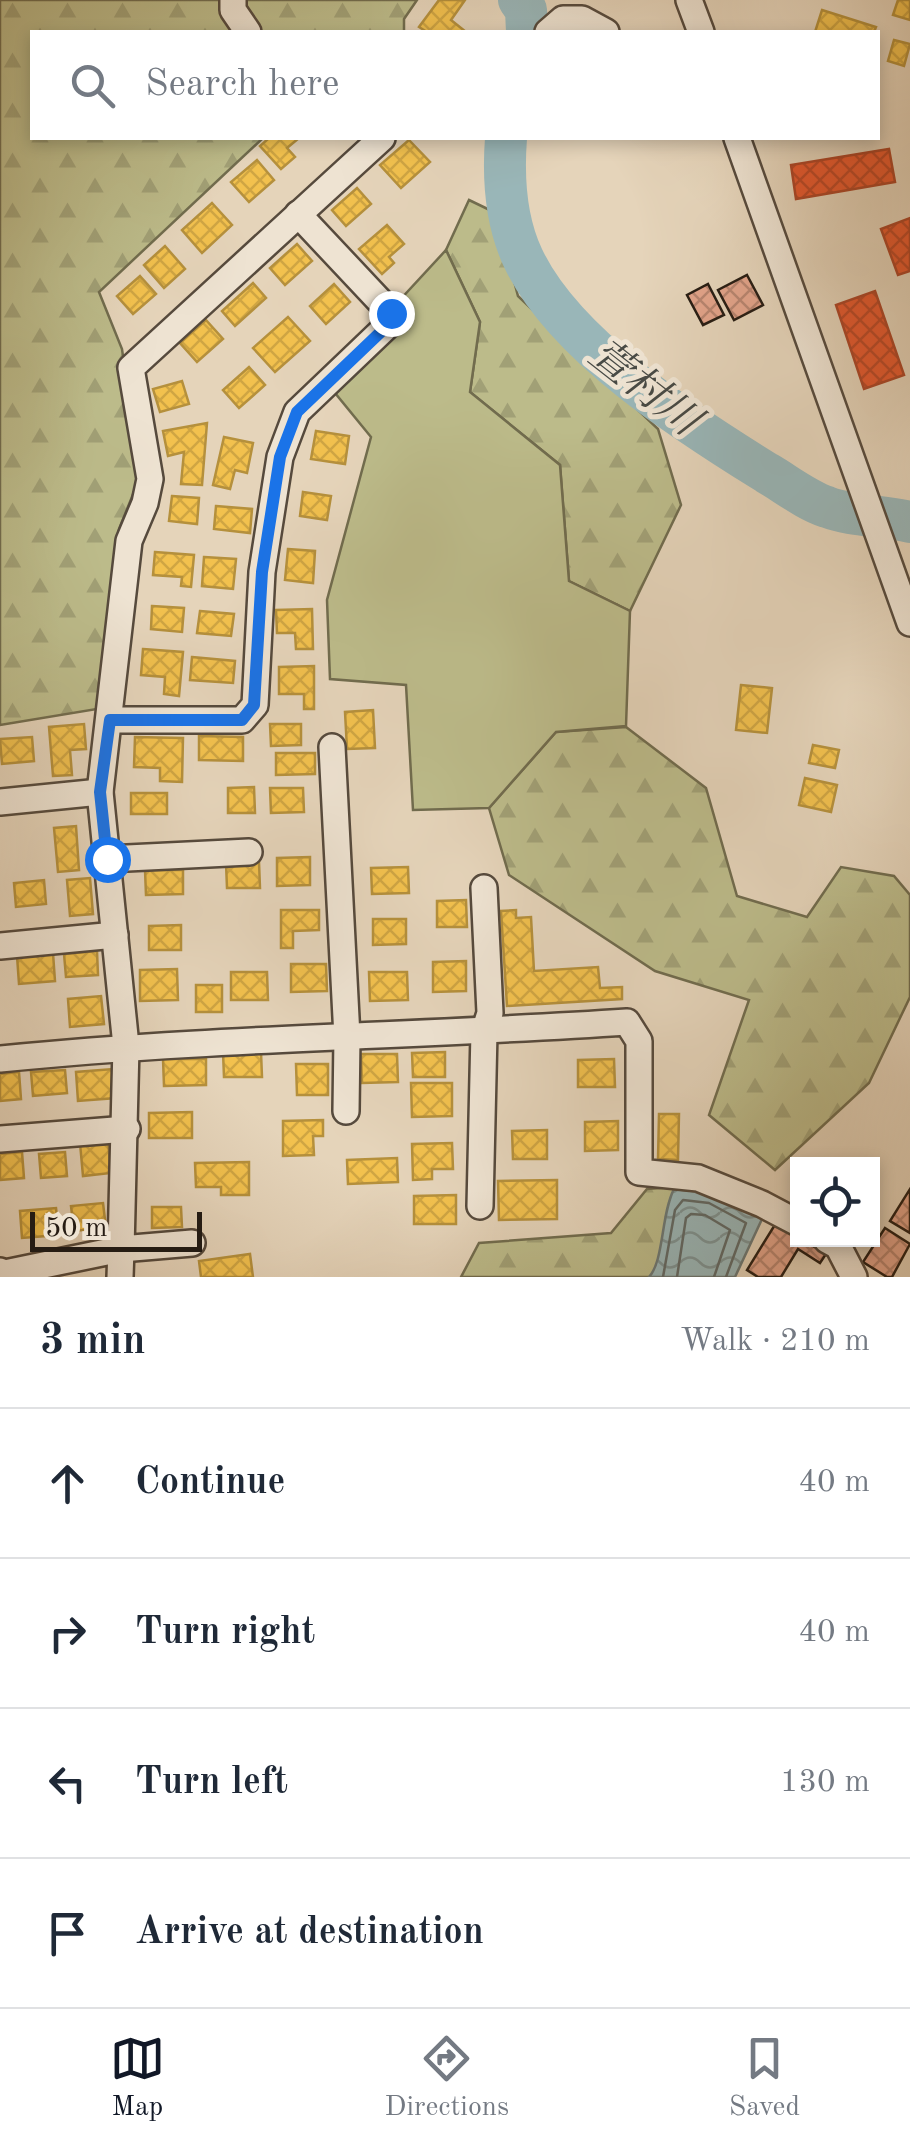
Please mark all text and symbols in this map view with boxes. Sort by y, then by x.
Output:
search box [30,30,880,140]
icon: search [65,58,120,113]
text: Search here [145,66,340,104]
route end [369,291,415,337]
water label: 萱村川 [581,331,712,447]
route start [85,837,131,883]
map controls [790,1157,880,1247]
button: locate [790,1157,880,1247]
scale bar [30,1207,202,1252]
text: 50 m [45,1215,108,1243]
text: 3 min [40,1321,146,1363]
text: Walk · 210 m [680,1326,870,1358]
icon: ahead [40,1456,95,1511]
text: Continue [135,1464,285,1502]
text: 40 m [799,1467,870,1499]
icon: right [40,1606,95,1661]
text: Turn right [135,1614,315,1652]
text: 40 m [799,1617,870,1649]
icon: left [40,1756,95,1811]
text: Turn left [135,1764,288,1802]
text: 130 m [780,1767,870,1799]
icon: arrive [40,1906,95,1961]
text: Arrive at destination [135,1914,484,1952]
tab: Map [110,2031,165,2126]
tab: Directions [385,2031,509,2126]
tab: Saved [729,2031,800,2126]

